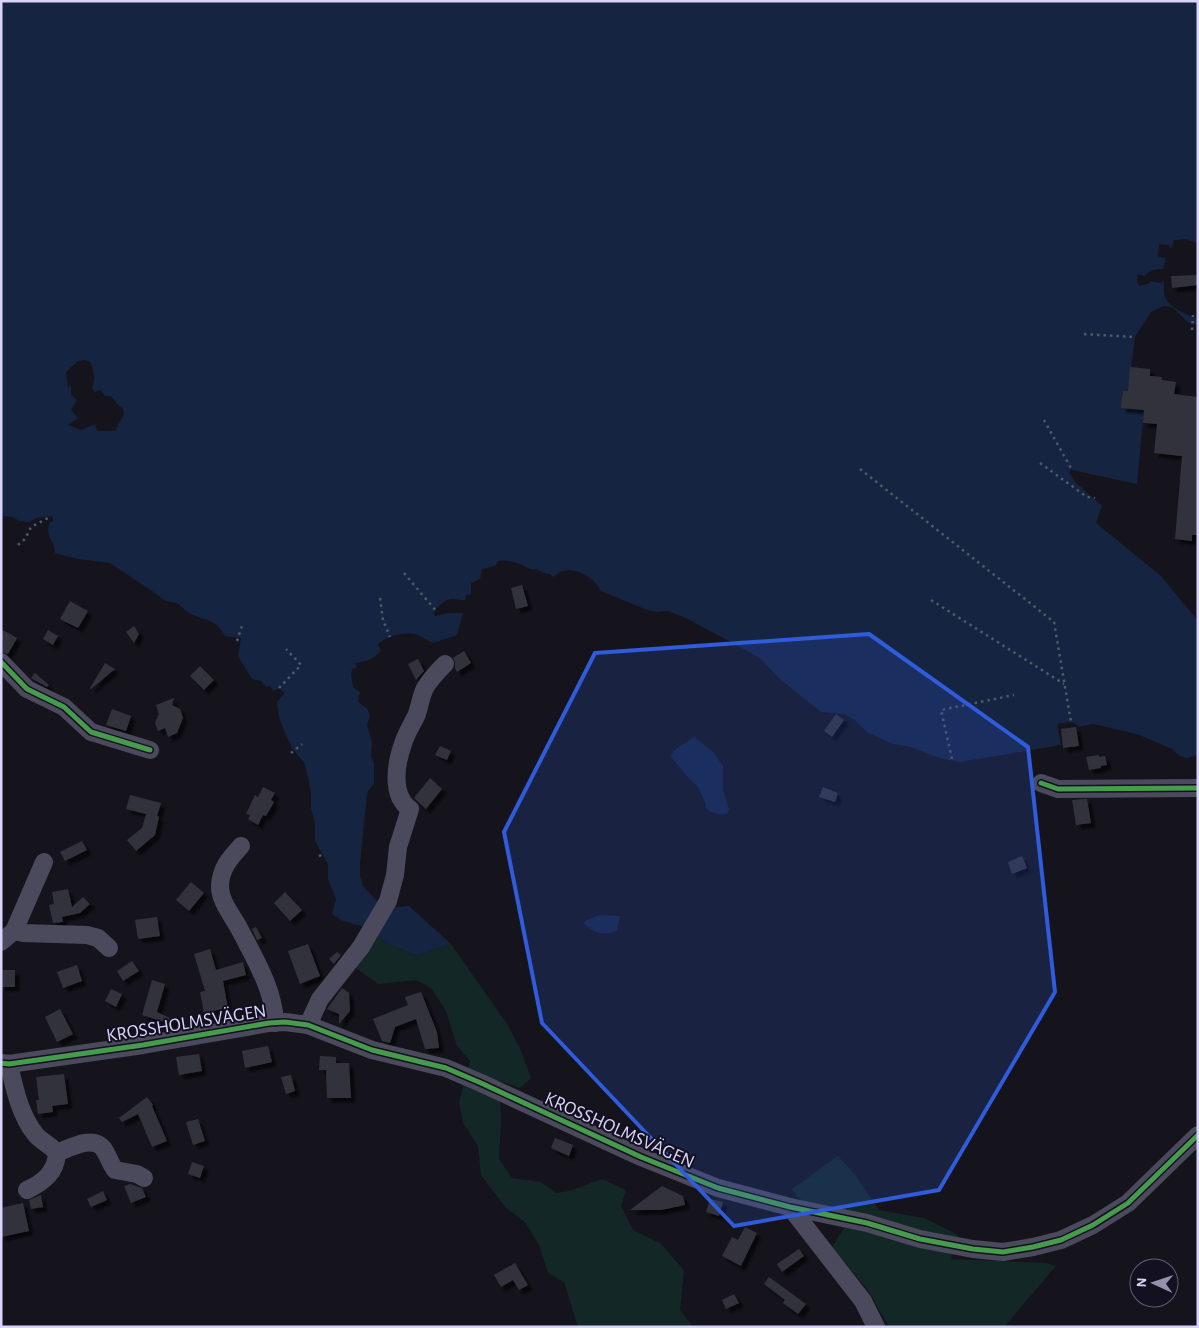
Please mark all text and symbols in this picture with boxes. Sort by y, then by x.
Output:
street label: KROSSHOLMSVÄGEN [105,1000,268,1046]
street label: KROSSHOLMSVÄGEN [542,1088,698,1172]
north arrow [1129,1258,1179,1308]
text: N [1135,1277,1149,1288]

